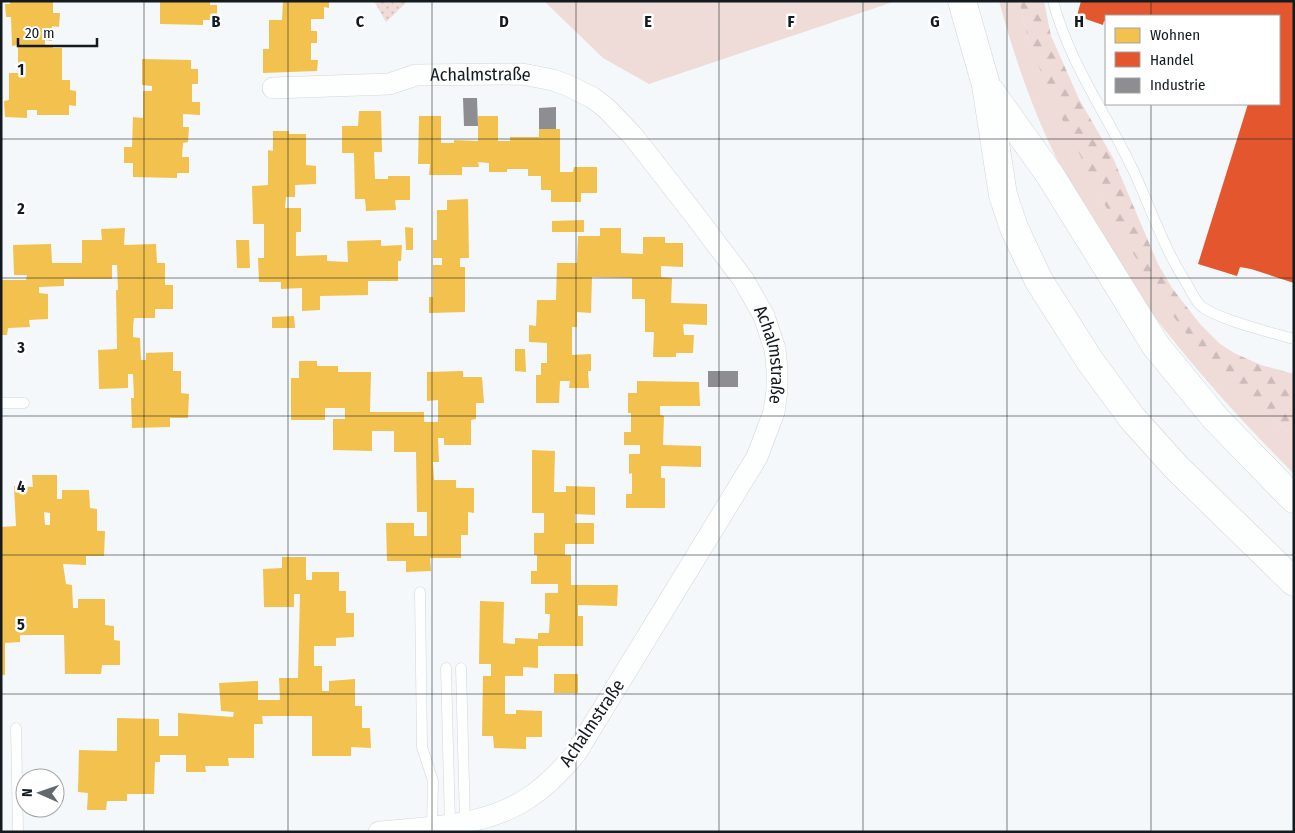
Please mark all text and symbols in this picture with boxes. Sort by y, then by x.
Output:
text: B [212,12,221,31]
text: C [356,12,365,31]
text: D [499,12,509,31]
text: E [644,12,652,31]
text: F [787,12,795,31]
text: G [930,12,940,31]
text: H [1074,12,1084,31]
scale bar [18,15,96,47]
legend [1105,15,1280,105]
text: 20 m [25,24,55,42]
text: Wohnen [1150,26,1200,44]
text: Handel [1150,51,1194,69]
text: 1 [18,60,24,79]
street label: Achalmstraße [430,63,533,86]
text: Industrie [1150,76,1205,94]
text: 2 [16,199,25,218]
street label: Achalmstraße [749,301,788,406]
text: 3 [16,338,25,357]
text: 4 [17,477,25,496]
text: 5 [17,615,25,634]
street label: Achalmstraße [555,675,629,771]
north arrow [15,768,65,818]
text: N [19,788,36,797]

